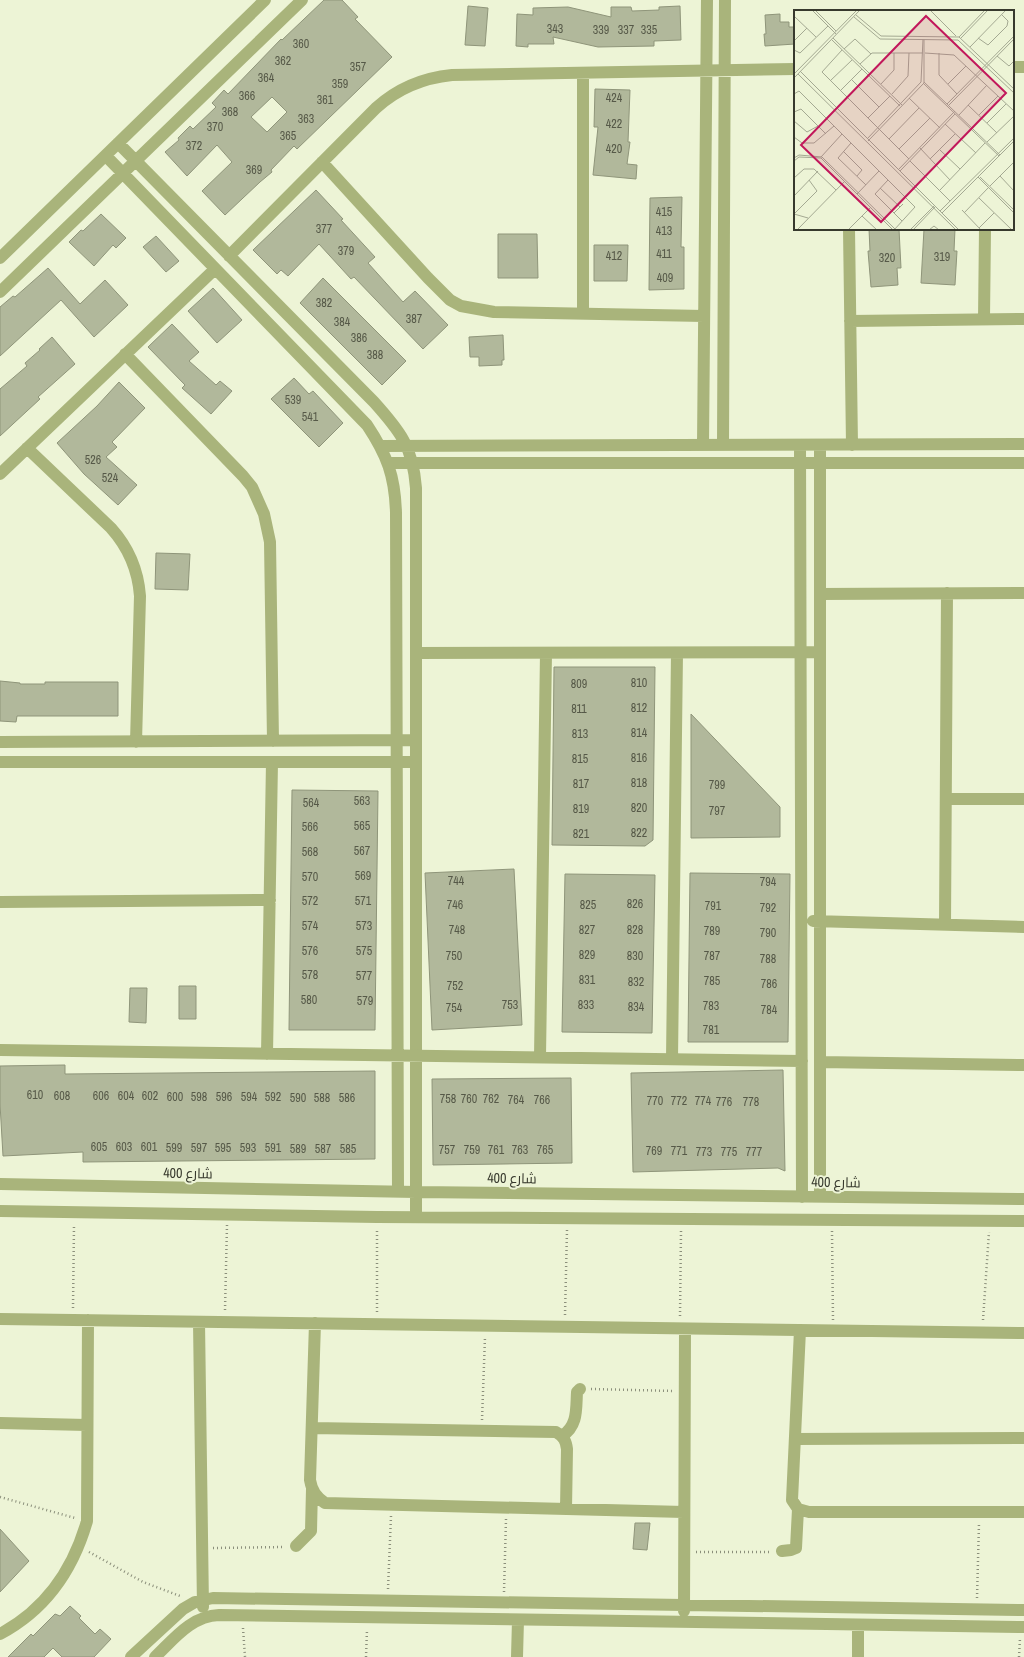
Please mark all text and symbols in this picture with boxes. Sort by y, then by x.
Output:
inset map [794,10,1014,230]
house number: 343 [547,21,563,37]
house number: 339 [593,22,609,38]
house number: 337 [618,22,635,38]
house number: 335 [641,22,658,38]
house number: 360 [293,36,309,52]
house number: 362 [275,53,291,69]
house number: 357 [350,59,367,75]
house number: 364 [258,70,275,86]
house number: 359 [332,76,348,92]
house number: 366 [239,88,255,104]
house number: 424 [606,90,623,106]
house number: 361 [317,92,334,108]
house number: 368 [222,104,238,120]
house number: 363 [298,111,314,127]
house number: 422 [606,116,622,132]
house number: 370 [207,119,223,135]
house number: 365 [280,128,297,144]
house number: 372 [186,138,202,154]
house number: 420 [606,141,622,157]
house number: 369 [246,162,262,178]
house number: 415 [656,204,673,220]
house number: 377 [316,221,333,237]
house number: 413 [656,223,672,239]
house number: 379 [338,243,354,259]
house number: 411 [656,246,672,262]
house number: 412 [606,248,622,264]
house number: 319 [934,249,950,265]
house number: 320 [879,250,895,266]
house number: 409 [657,270,673,286]
house number: 382 [316,295,332,311]
house number: 387 [406,311,423,327]
house number: 384 [334,314,351,330]
house number: 386 [351,330,367,346]
house number: 388 [367,347,383,363]
house number: 539 [285,392,301,408]
house number: 541 [302,409,319,425]
house number: 526 [85,452,101,468]
house number: 524 [102,470,119,486]
house number: 810 [631,675,647,691]
house number: 809 [571,676,587,692]
house number: 812 [631,700,647,716]
house number: 811 [571,701,587,717]
house number: 814 [631,725,648,741]
house number: 813 [572,726,588,742]
house number: 816 [631,750,647,766]
house number: 815 [572,751,589,767]
house number: 818 [631,775,647,791]
house number: 817 [573,776,590,792]
house number: 799 [709,777,725,793]
house number: 563 [354,793,370,809]
house number: 564 [303,795,320,811]
house number: 820 [631,800,647,816]
house number: 819 [573,801,589,817]
house number: 797 [709,803,726,819]
house number: 565 [354,818,371,834]
house number: 566 [302,819,318,835]
house number: 822 [631,825,647,841]
house number: 821 [573,826,590,842]
house number: 567 [354,843,371,859]
house number: 568 [302,844,318,860]
house number: 569 [355,868,371,884]
house number: 570 [302,869,318,885]
house number: 744 [448,873,465,889]
house number: 794 [760,874,777,890]
house number: 572 [302,893,318,909]
house number: 571 [355,893,372,909]
house number: 826 [627,896,643,912]
house number: 746 [447,897,463,913]
house number: 825 [580,897,597,913]
house number: 791 [705,898,722,914]
house number: 792 [760,900,776,916]
house number: 574 [302,918,319,934]
house number: 573 [356,918,372,934]
house number: 748 [449,922,465,938]
house number: 827 [579,922,596,938]
house number: 828 [627,922,643,938]
house number: 789 [704,923,720,939]
house number: 790 [760,925,776,941]
house number: 576 [302,943,318,959]
house number: 575 [356,943,373,959]
house number: 829 [579,947,595,963]
house number: 750 [446,948,462,964]
house number: 830 [627,948,643,964]
house number: 787 [704,948,721,964]
house number: 788 [760,951,776,967]
house number: 578 [302,967,318,983]
house number: 577 [356,968,373,984]
house number: 831 [579,972,596,988]
house number: 785 [704,973,721,989]
house number: 832 [628,974,644,990]
house number: 786 [761,976,777,992]
house number: 752 [447,978,463,994]
house number: 580 [301,992,317,1008]
house number: 579 [357,993,373,1009]
house number: 753 [502,997,518,1013]
house number: 833 [578,997,594,1013]
house number: 783 [703,998,719,1014]
house number: 834 [628,999,645,1015]
house number: 754 [446,1000,463,1016]
house number: 784 [761,1002,778,1018]
house number: 781 [703,1022,720,1038]
house number: 610 [27,1087,43,1103]
house number: 608 [54,1088,70,1104]
house number: 606 [93,1088,109,1104]
house number: 604 [118,1088,135,1104]
house number: 602 [142,1088,158,1104]
house number: 600 [167,1089,183,1105]
house number: 598 [191,1089,207,1105]
house number: 596 [216,1089,232,1105]
house number: 594 [241,1089,258,1105]
house number: 592 [265,1089,281,1105]
house number: 590 [290,1090,306,1106]
house number: 588 [314,1090,330,1106]
house number: 586 [339,1090,355,1106]
house number: 758 [440,1091,456,1107]
house number: 760 [461,1091,477,1107]
house number: 762 [483,1091,499,1107]
house number: 764 [508,1092,525,1108]
house number: 766 [534,1092,550,1108]
house number: 770 [647,1093,663,1109]
house number: 772 [671,1093,687,1109]
house number: 774 [695,1093,712,1109]
house number: 776 [716,1094,732,1110]
house number: 778 [743,1094,759,1110]
house number: 605 [91,1139,108,1155]
house number: 603 [116,1139,132,1155]
house number: 601 [141,1139,158,1155]
house number: 599 [166,1140,182,1156]
house number: 597 [191,1140,208,1156]
house number: 595 [215,1140,232,1156]
house number: 593 [240,1140,256,1156]
house number: 591 [265,1140,282,1156]
house number: 589 [290,1141,306,1157]
house number: 587 [315,1141,332,1157]
house number: 585 [340,1141,357,1157]
house number: 757 [439,1142,456,1158]
house number: 759 [464,1142,480,1158]
house number: 761 [488,1142,505,1158]
house number: 763 [512,1142,528,1158]
house number: 765 [537,1142,554,1158]
house number: 769 [646,1143,662,1159]
house number: 771 [671,1143,688,1159]
house number: 773 [696,1144,712,1160]
house number: 775 [721,1144,738,1160]
house number: 777 [746,1144,763,1160]
street label: شارع 400 [163,1164,213,1182]
street label: شارع 400 [487,1169,537,1187]
street label: شارع 400 [811,1173,861,1191]

